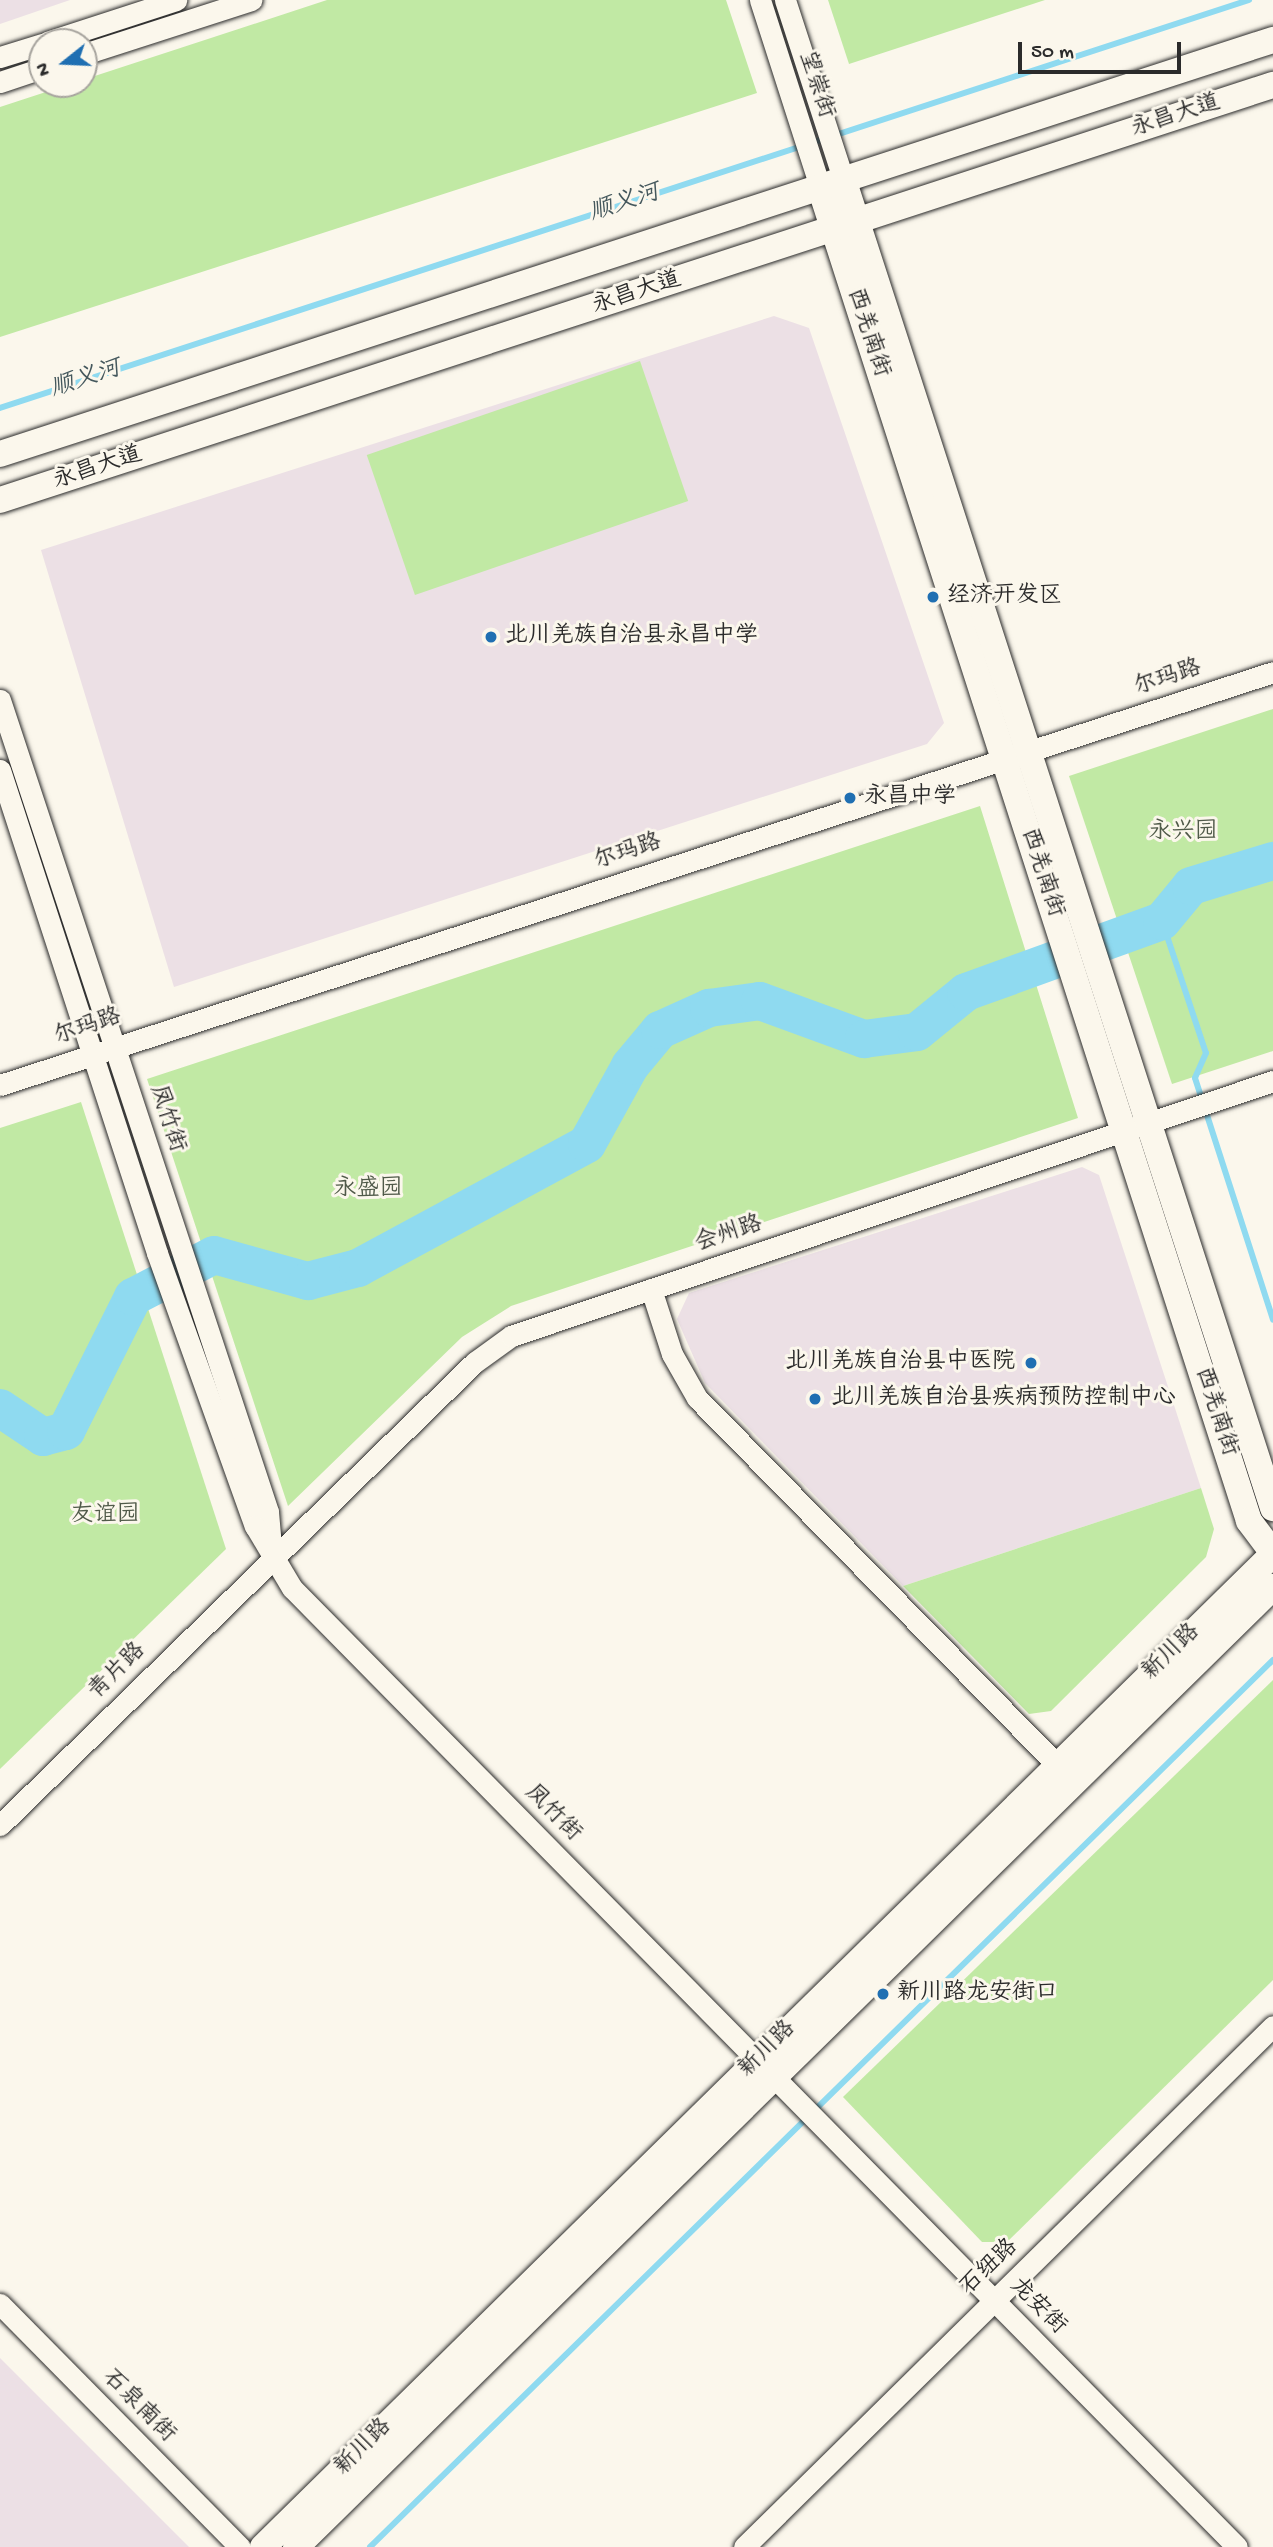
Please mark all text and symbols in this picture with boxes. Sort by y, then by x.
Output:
north arrow [28,28,98,98]
scale bar [1021,28,1184,72]
text: 50 m [1031,41,1074,66]
street label: 望崇街 [791,48,839,122]
text: N [32,60,57,78]
street label: 永昌大道 [1128,90,1224,144]
water label: 顺义河 [586,179,664,229]
street label: 永昌大道 [589,267,685,321]
street label: 西羌南街 [840,285,894,381]
water label: 顺义河 [47,355,125,405]
street label: 永昌大道 [50,442,146,496]
place label: 经济开发区 [947,583,1062,611]
marker: 经济开发区 [925,589,941,605]
place label: 北川羌族自治县永昌中学 [505,623,758,651]
marker: 北川羌族自治县永昌中学 [483,629,499,645]
street label: 尔玛路 [1131,655,1205,703]
place label: 永昌中学 [864,784,956,812]
marker: 永昌中学 [842,790,858,806]
park label: 永兴园 [1149,819,1217,847]
street label: 西羌南街 [1014,825,1068,921]
street label: 尔玛路 [591,829,665,877]
street label: 尔玛路 [51,1004,125,1052]
street label: 凤竹街 [142,1082,190,1156]
park label: 永盛园 [334,1176,402,1204]
street label: 会州路 [692,1211,766,1259]
place label: 北川羌族自治县中医院 [785,1349,1015,1377]
marker: 北川羌族自治县中医院 [1021,1353,1041,1373]
street label: 西羌南街 [1188,1364,1242,1460]
place label: 北川羌族自治县疾病预防控制中心 [831,1385,1176,1413]
marker: 北川羌族自治县疾病预防控制中心 [805,1389,825,1409]
park label: 友谊园 [71,1502,139,1530]
street label: 新川路 [1138,1619,1206,1687]
street label: 青片路 [84,1638,152,1706]
street label: 凤竹街 [518,1780,586,1848]
place label: 新川路龙安街口 [897,1980,1058,2008]
marker: 新川路龙安街口 [875,1986,891,2002]
street label: 新川路 [734,2016,802,2084]
street label: 石纽路 [956,2234,1024,2302]
street label: 龙安街 [1003,2273,1071,2341]
street label: 石泉南街 [96,2365,180,2449]
street label: 新川路 [330,2414,398,2482]

